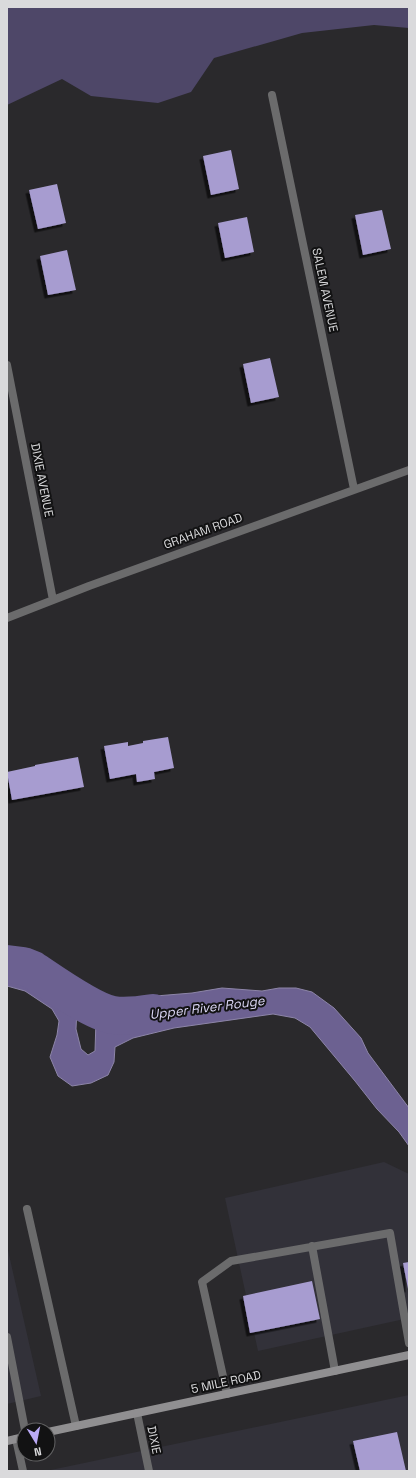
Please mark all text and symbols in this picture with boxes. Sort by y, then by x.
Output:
street label: SALEM AVENUE [308,247,342,334]
street label: DIXIE AVENUE [27,442,57,519]
street label: GRAHAM ROAD [161,509,245,553]
water label: Upper River Rouge [149,992,267,1023]
street label: 5 MILE ROAD [190,1367,262,1397]
north arrow [16,1422,56,1462]
street label: DIXIE [143,1425,165,1456]
text: N [33,1444,43,1459]

